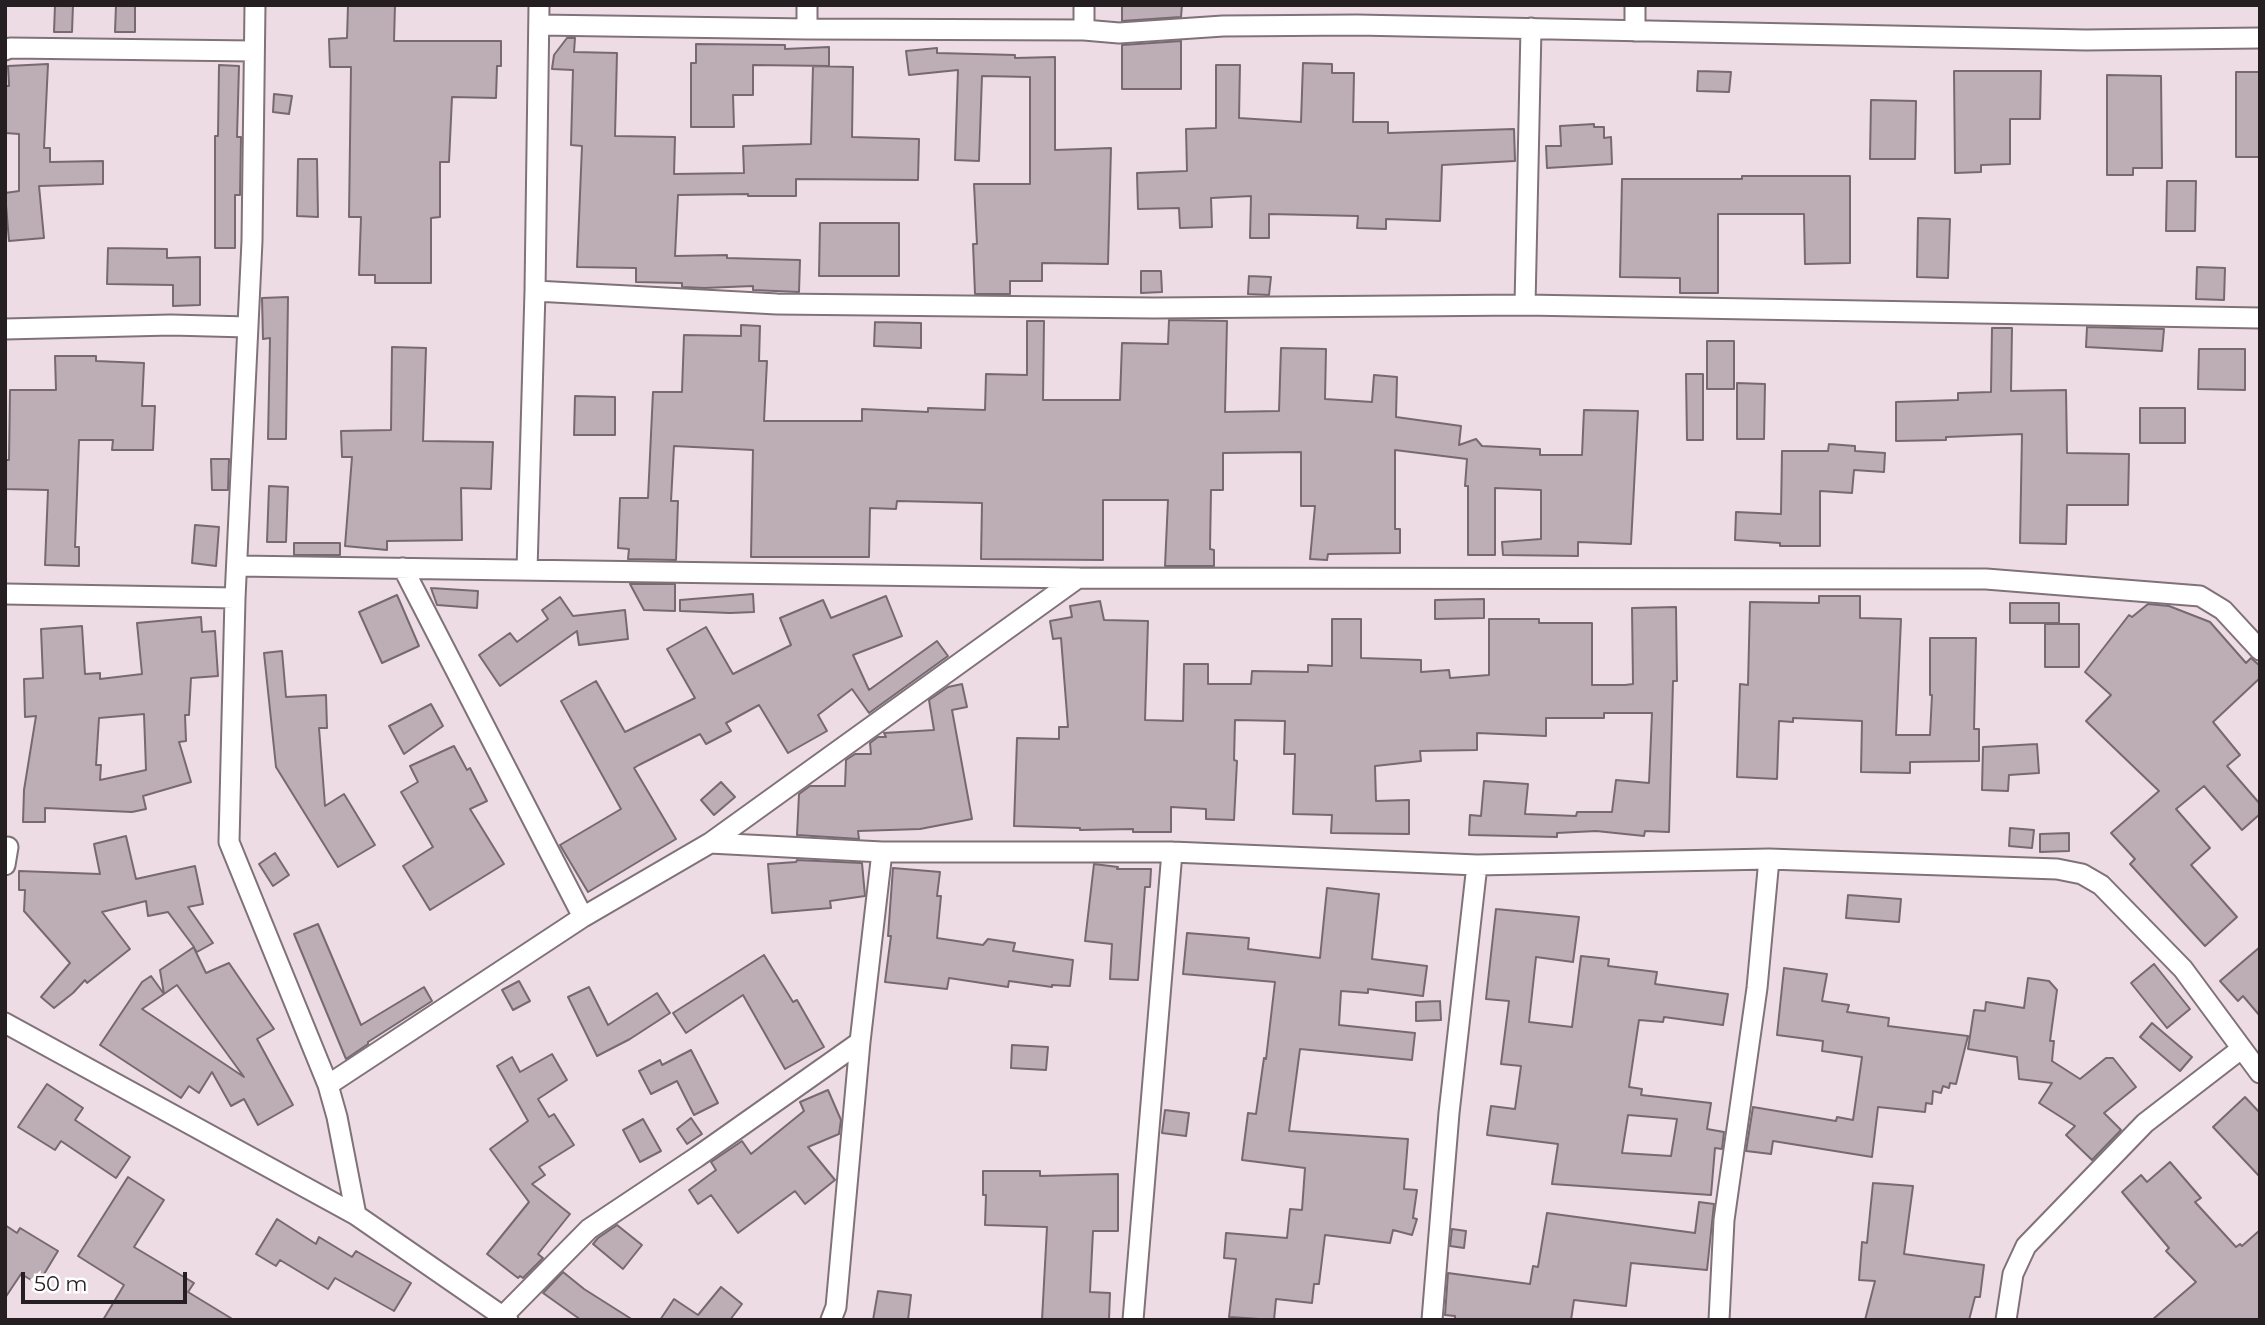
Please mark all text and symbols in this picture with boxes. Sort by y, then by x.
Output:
scale bar [24,1258,191,1302]
text: 50 m [34,1271,88,1296]

